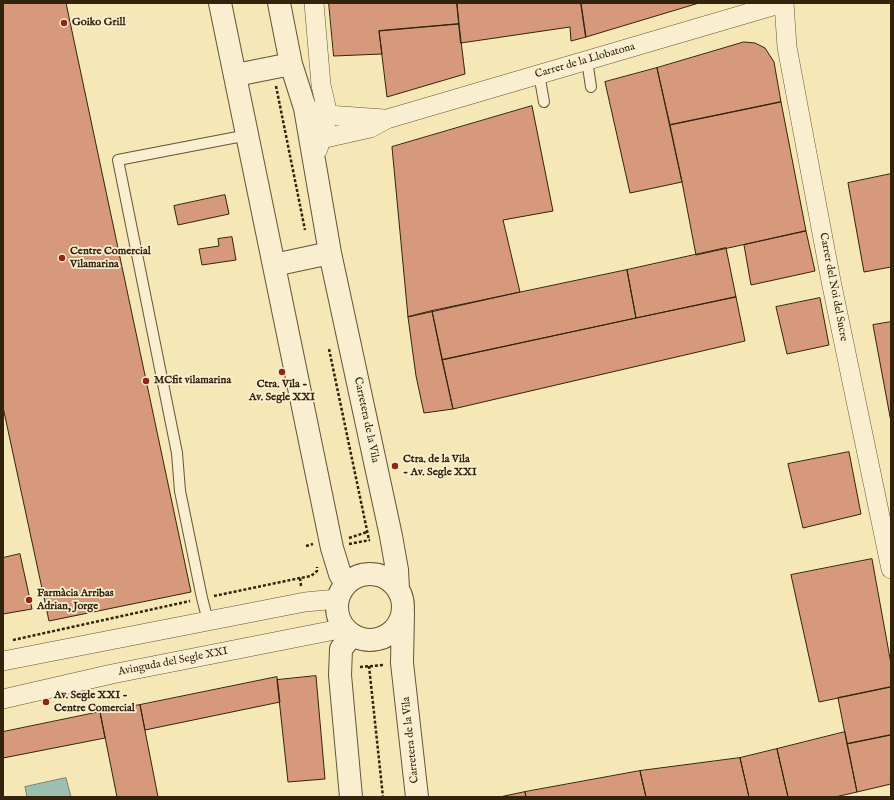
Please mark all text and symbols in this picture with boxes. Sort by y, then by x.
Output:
place label: Goiko Grill [72,16,125,30]
marker: Goiko Grill [59,18,69,28]
street label: Carrer de la Llobatona [534,40,636,82]
street label: Carrer del Noi del Sucre [816,232,850,342]
place label: Centre Comercial Vilamarina [70,245,151,271]
marker: Centre Comercial Vilamarina [57,253,67,263]
marker: Ctra. Vila - Av. Segle XXI [277,367,287,377]
place label: MCfit vilamarina [154,374,231,388]
marker: MCfit vilamarina [141,376,151,386]
street label: Carretera de la Vila [350,376,382,464]
place label: Ctra. Vila - Av. Segle XXI [249,378,315,404]
place label: Ctra. de la Vila - Av. Segle XXI [403,453,477,479]
marker: Ctra. de la Vila - Av. Segle XXI [390,461,400,471]
place label: Farmàcia Arribas Adrian, Jorge [37,587,114,613]
marker: Farmàcia Arribas Adrian, Jorge [24,595,34,605]
street label: Avinguda del Segle XXI [117,645,229,679]
place label: Av. Segle XXI - Centre Comercial [54,689,135,715]
street label: Carretera de la Vila [400,696,422,784]
marker: Av. Segle XXI - Centre Comercial [41,697,51,707]

